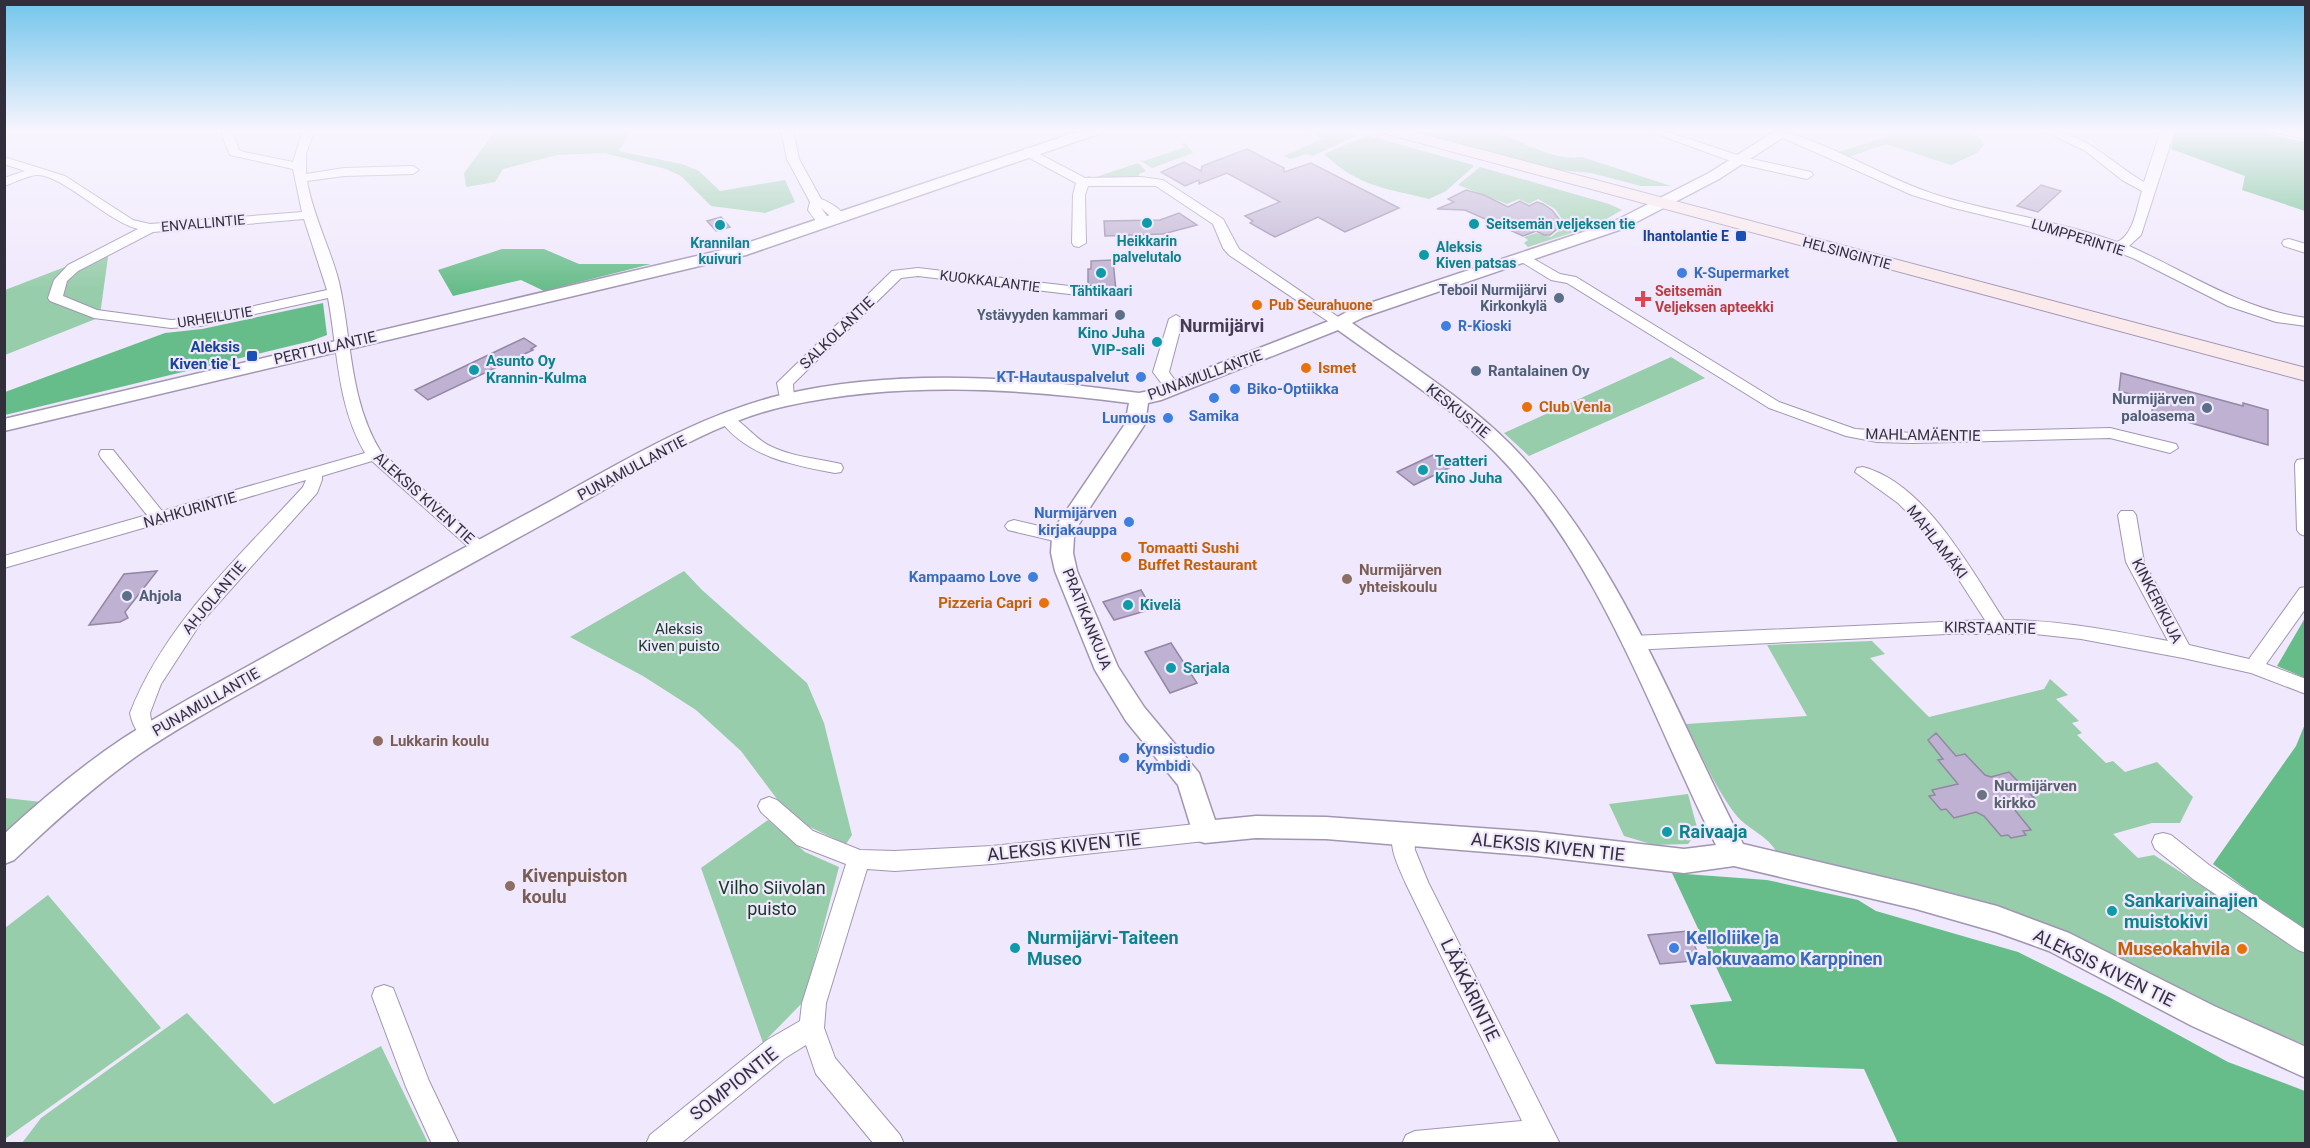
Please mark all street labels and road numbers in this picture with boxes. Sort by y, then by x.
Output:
street label: ENVALLINTIE [160,211,246,235]
street label: LUMPPERINTIE [2030,215,2126,259]
street label: HELSINGINTIE [1801,234,1893,272]
street label: KUOKKALANTIE [939,267,1041,295]
street label: SALKOLANTIE [796,293,878,373]
street label: URHEILUTIE [176,303,254,331]
street label: PERTTULANTIE [272,327,378,369]
street label: PUNAMULLANTIE [1145,346,1265,404]
street label: KESKUSTIE [1423,380,1494,442]
street label: MAHLAMÄENTIE [1865,425,1981,445]
street label: PUNAMULLANTIE [574,431,690,504]
street label: ALEKSIS KIVEN TIE [370,448,478,548]
street label: NAHKURINTIE [141,488,239,532]
street label: MAHLAMÄKI [1903,502,1971,582]
street label: KINKERIKUJA [2128,556,2186,646]
street label: AHJOLANTIE [178,558,250,638]
street label: PRATIKANKUJA [1059,566,1116,672]
street label: KIRSTAANTIE [1944,618,2036,638]
street label: PUNAMULLANTIE [149,664,263,740]
street label: ALEKSIS KIVEN TIE [986,828,1142,865]
street label: ALEKSIS KIVEN TIE [1470,828,1626,865]
street label: ALEKSIS KIVEN TIE [2030,924,2178,1011]
street label: LÄÄKÄRINTIE [1437,935,1504,1044]
street label: SOMPIONTIE [686,1043,782,1124]

